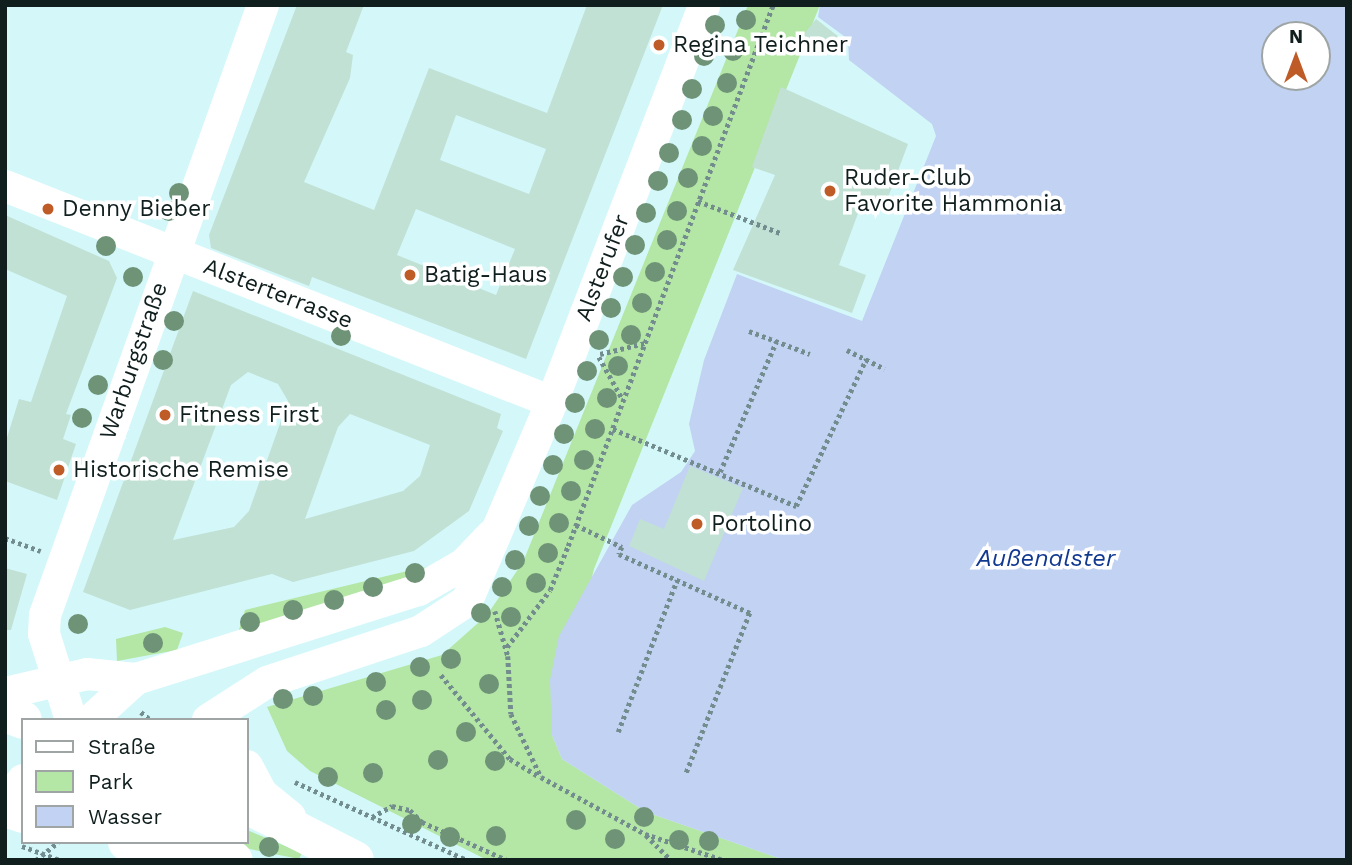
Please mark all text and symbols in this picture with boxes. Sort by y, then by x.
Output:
north arrow [1261,21,1331,91]
text: N [1289,25,1303,48]
place label: Regina Teichner [673,31,849,59]
marker: Regina Teichner [651,37,667,53]
place label: Ruder-Club Favorite Hammonia [844,164,1062,218]
marker: Ruder-Club Favorite Hammonia [822,183,838,199]
place label: Denny Bieber [62,195,211,223]
marker: Denny Bieber [40,201,56,217]
street label: Alsterufer [570,211,636,325]
street label: Alsterterrasse [199,253,357,335]
place label: Batig-Haus [424,261,547,289]
marker: Batig-Haus [402,267,418,283]
street label: Warburgstraße [94,279,174,443]
place label: Fitness First [179,401,319,429]
marker: Fitness First [157,407,173,423]
place label: Historische Remise [73,456,289,484]
marker: Historische Remise [51,462,67,478]
place label: Portolino [711,510,812,538]
marker: Portolino [689,516,705,532]
water label: Außenalster [977,545,1115,573]
legend [21,718,248,844]
text: Straße [88,734,156,759]
text: Park [88,769,133,794]
text: Wasser [88,804,162,829]

